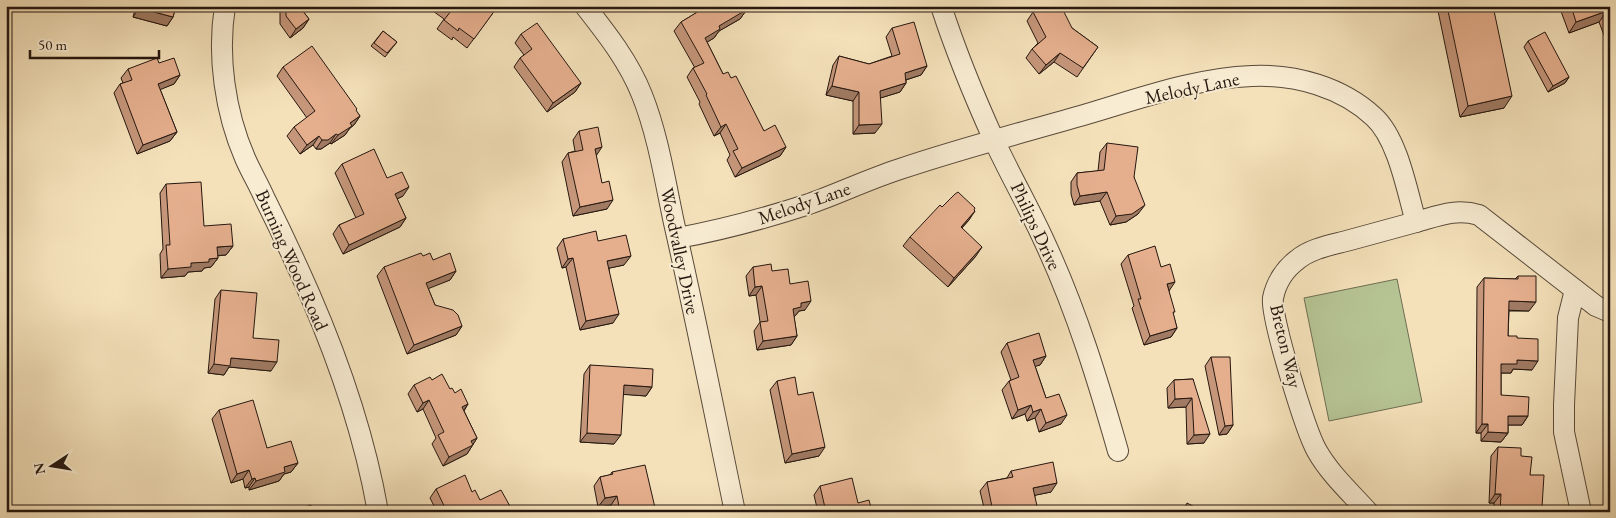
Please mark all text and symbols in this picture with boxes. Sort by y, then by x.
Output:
scale bar [30,28,159,60]
text: 50 m [38,35,67,54]
street label: Melody Lane [1142,66,1242,110]
street label: Melody Lane [755,176,853,230]
street label: Philips Drive [1005,178,1067,274]
street label: Woodvalley Drive [654,185,706,317]
street label: Burning Wood Road [250,186,334,335]
street label: Breton Way [1264,302,1308,391]
north arrow [28,440,78,490]
text: N [29,461,49,476]

